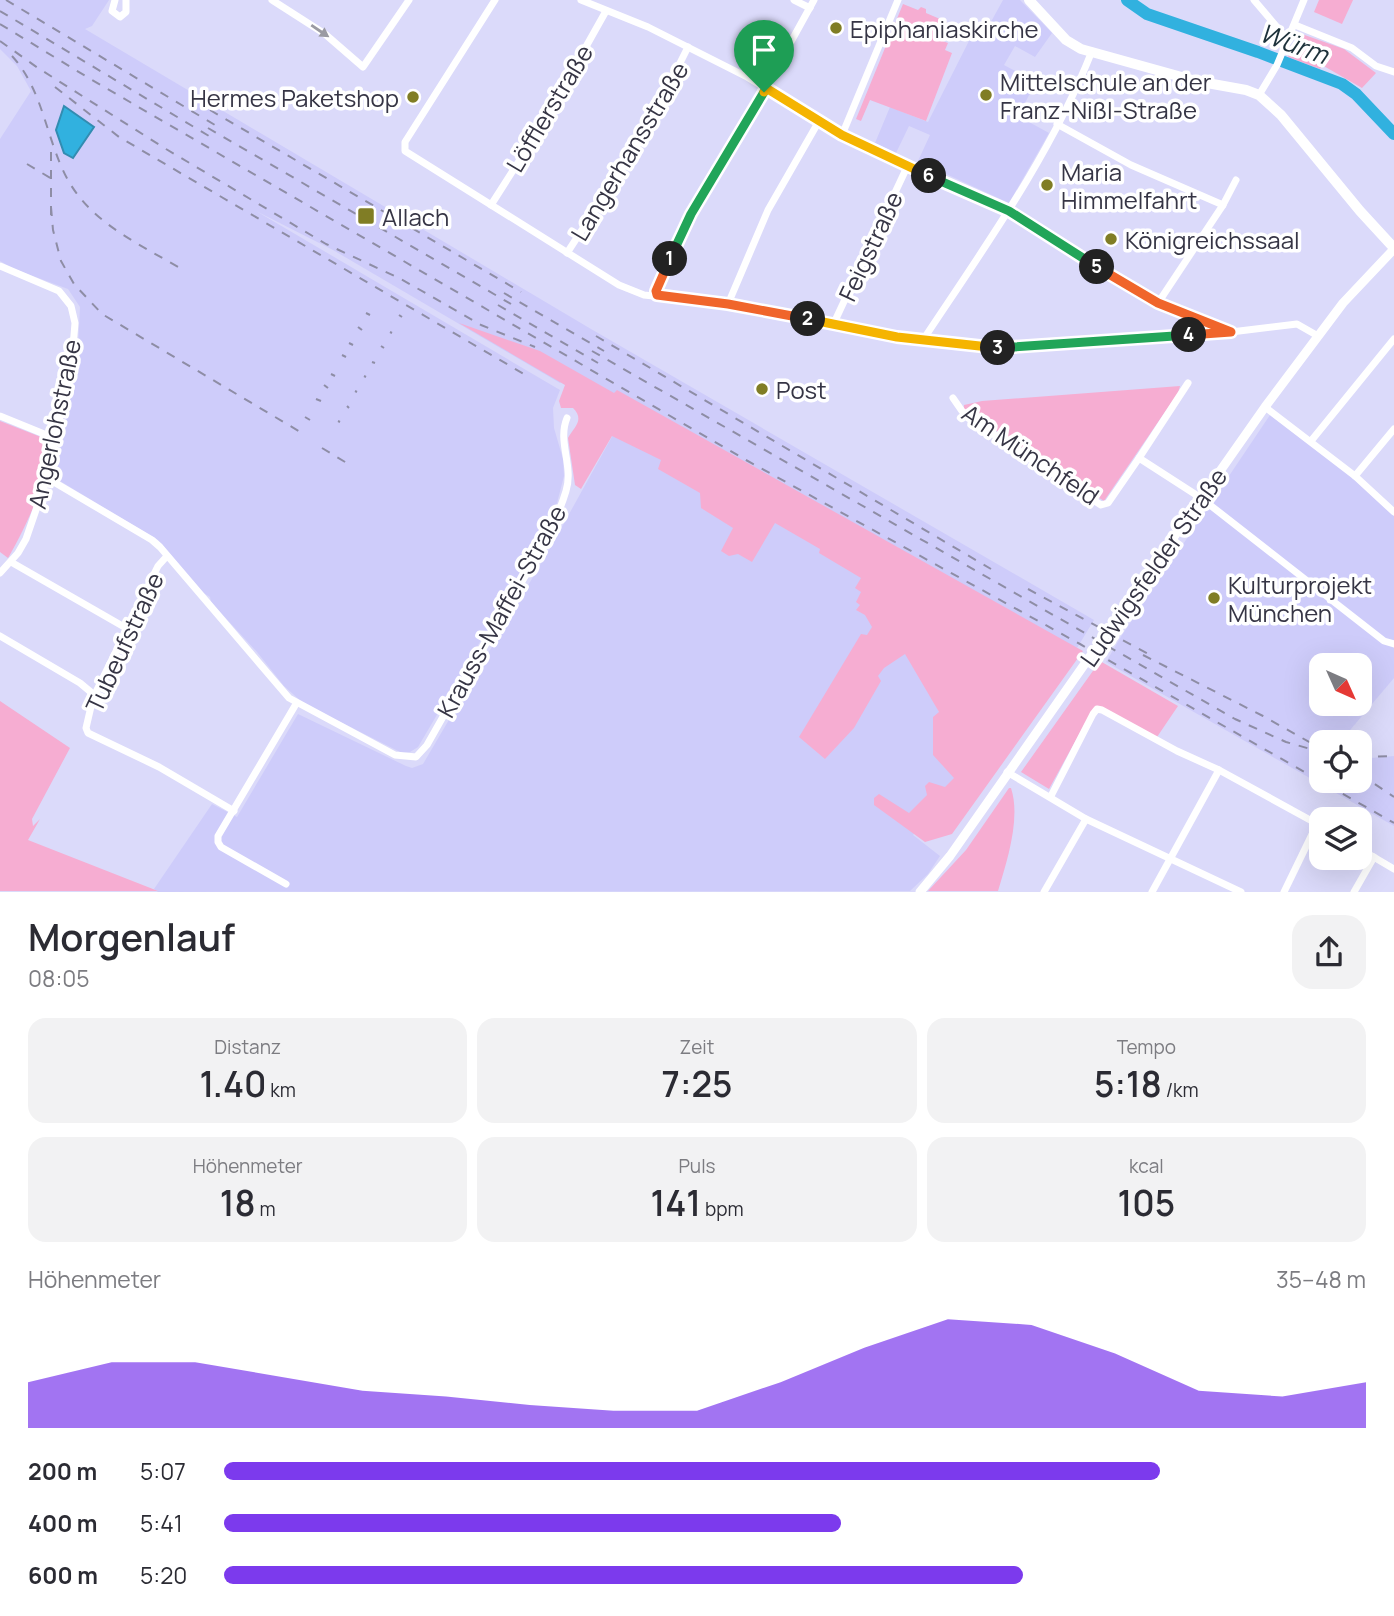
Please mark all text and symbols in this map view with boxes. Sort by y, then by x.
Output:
place label: Epiphaniaskirche [850,12,1039,45]
water label: Würm [1255,14,1335,73]
pin [734,20,794,92]
marker: Epiphaniaskirche [828,20,844,36]
one-way arrow [311,24,329,38]
icon: arrive [745,31,783,69]
street label: Löfflerstraße [498,38,600,178]
street label: Langerhansstraße [563,55,695,247]
place label: Mittelschule an der Franz-Nißl-Straße [1000,65,1212,126]
place label: Hermes Paketshop [190,81,399,114]
marker: Mittelschule an der Franz-Nißl-Straße [978,87,994,103]
marker: Hermes Paketshop [405,89,421,105]
place label: Maria Himmelfahrt [1061,155,1197,216]
pin: 6 [912,158,946,194]
text: 6 [923,162,934,188]
marker: Maria Himmelfahrt [1039,177,1055,193]
street label: Feigstraße [830,186,910,306]
place label: Allach [382,200,449,233]
marker: Allach [356,206,376,226]
place label: Königreichssaal [1125,223,1300,256]
marker: Königreichssaal [1103,231,1119,247]
pin: 1 [652,242,688,276]
text: 1 [665,245,674,271]
pin: 5 [1080,250,1114,284]
text: 5 [1091,253,1102,279]
pin: 2 [790,302,826,336]
text: 2 [802,305,813,331]
pin: 4 [1172,318,1206,352]
text: 4 [1183,321,1194,347]
pin: 3 [981,330,1016,366]
text: 3 [992,334,1003,360]
street label: Angerlohstraße [20,336,88,512]
place label: Post [776,373,827,406]
marker: Post [754,381,770,397]
street label: Am Münchfeld [956,396,1106,512]
street label: Ludwigsfelder Straße [1072,461,1234,673]
street label: Krauss-Maffei-Straße [429,499,573,723]
street label: Tubeufstraße [77,567,171,717]
place label: Kulturprojekt München [1228,568,1372,629]
marker: Kulturprojekt München [1206,590,1222,606]
north arrow [1309,653,1372,716]
map controls [1309,653,1372,870]
button: locate [1309,730,1372,793]
button: layers [1309,807,1372,870]
text: Morgenlauf [28,910,235,962]
button: share [1292,915,1366,989]
text: 08:05 [28,962,90,994]
text: Distanz [214,1034,281,1060]
text: Zeit [680,1034,714,1060]
text: Tempo [1117,1034,1176,1060]
text: 1.40 [200,1060,266,1108]
text: 7:25 [662,1060,732,1108]
text: 5:18 [1094,1060,1162,1108]
text: km [266,1077,296,1103]
text: /km [1162,1077,1199,1103]
text: Höhenmeter [193,1153,303,1179]
text: Puls [678,1153,716,1179]
text: kcal [1129,1153,1164,1179]
text: 18 [220,1179,256,1227]
text: 141 [650,1179,701,1227]
text: 105 [1117,1179,1175,1227]
text: m [256,1196,276,1222]
text: bpm [701,1196,744,1222]
text: Höhenmeter [28,1263,161,1295]
text: 35–48 m [1276,1263,1366,1295]
text: 200 m [28,1455,97,1487]
text: 5:07 [140,1455,186,1487]
text: 400 m [28,1507,98,1539]
text: 5:41 [140,1507,183,1539]
text: 600 m [28,1559,98,1591]
text: 5:20 [140,1559,187,1591]

